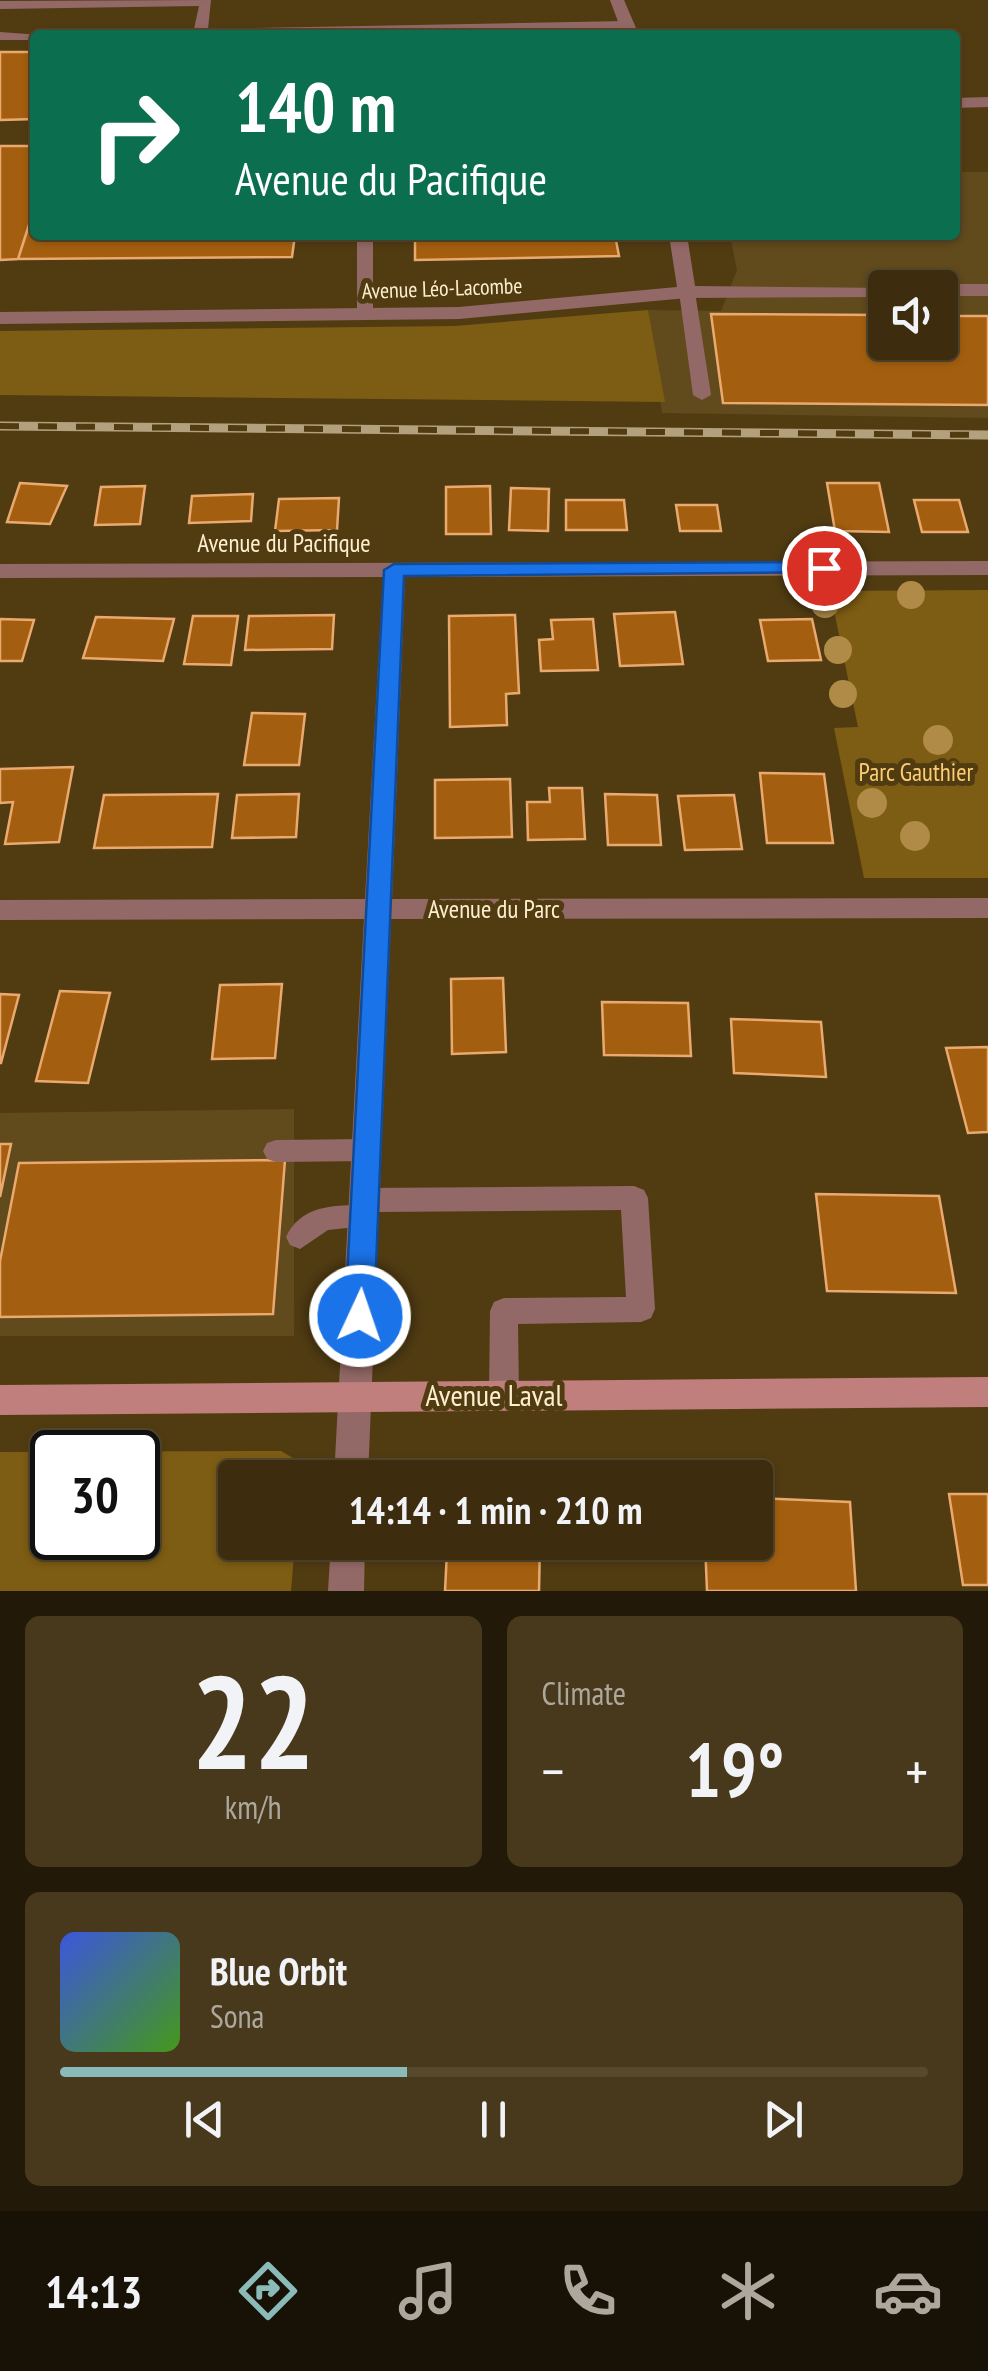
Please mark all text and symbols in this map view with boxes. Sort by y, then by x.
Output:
text: 140 m [235,61,396,151]
icon: right [70,70,200,200]
text: Avenue du Pacifique [235,149,547,207]
map controls [868,270,958,360]
button: sound [868,270,958,360]
street label: Avenue Léo-Lacombe [361,271,523,305]
pin [782,526,867,611]
street label: Avenue du Pacifique [197,527,371,559]
icon: arrive [797,541,852,596]
park label: Parc Gauthier [859,756,974,788]
street label: Avenue du Parc [428,893,560,925]
position arrow [308,1264,412,1368]
street label: Avenue Laval [426,1375,562,1414]
speed limit sign: 30 [30,1430,160,1560]
text: 14:14 · 1 min · 210 m [349,1485,642,1534]
text: 22 [191,1637,315,1805]
text: Climate [542,1672,626,1714]
text: 19° [685,1721,784,1818]
text: − [542,1735,564,1806]
text: + [905,1735,928,1806]
text: km/h [225,1786,282,1828]
text: Blue Orbit [210,1946,347,1995]
text: Sona [210,1995,264,2037]
icon: previous [177,2092,232,2147]
icon: pause [466,2092,521,2147]
icon: next [756,2092,811,2147]
icon: directions [233,2256,303,2326]
icon: music [393,2256,463,2326]
icon: phone [553,2256,623,2326]
icon: climate [713,2256,783,2326]
icon: car [873,2256,943,2326]
text: 14:13 [45,2262,142,2320]

